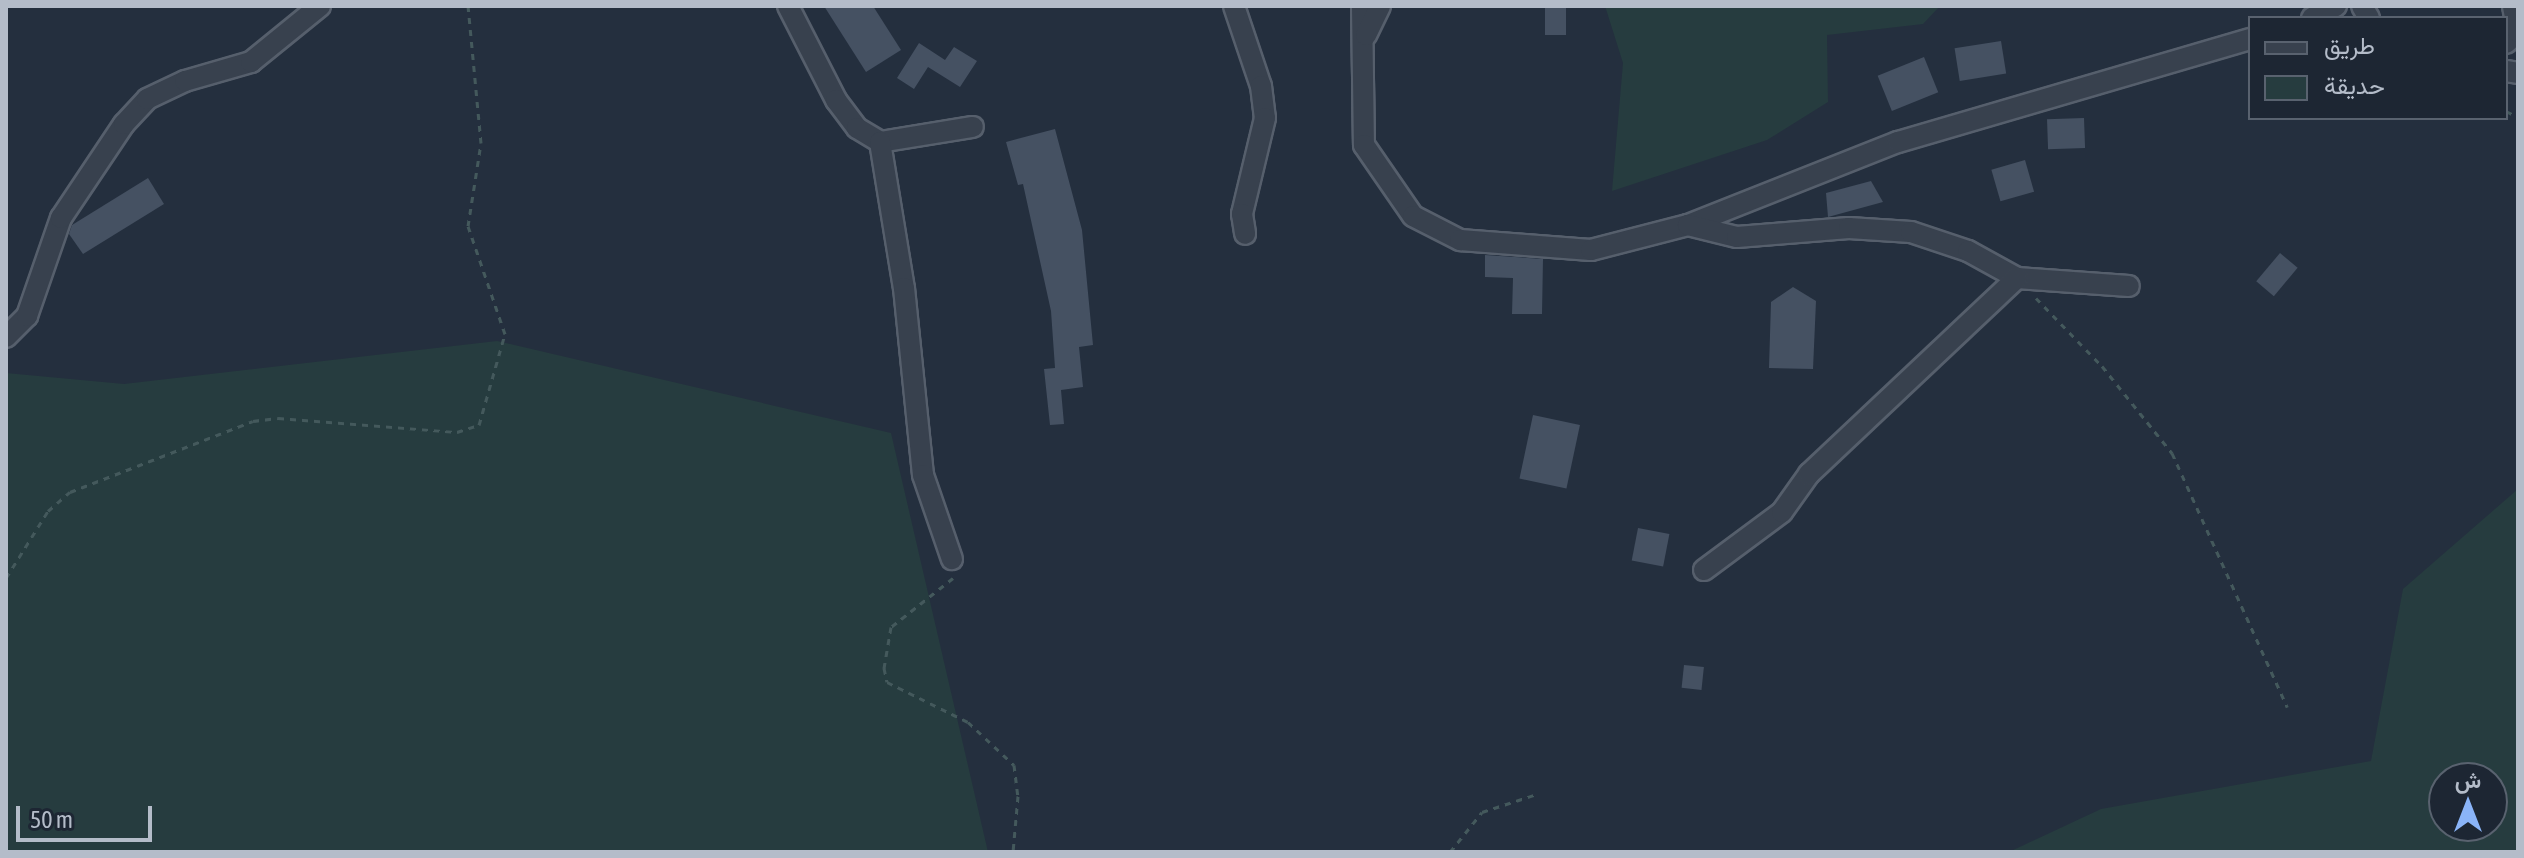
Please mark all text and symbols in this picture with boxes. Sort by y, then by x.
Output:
legend [2248,16,2508,120]
text: طريق [2324,32,2375,59]
text: حديقة [2324,72,2385,99]
north arrow [2428,762,2508,842]
text: ش [2455,767,2481,793]
scale bar [20,790,156,840]
text: 50 m [30,806,73,833]

